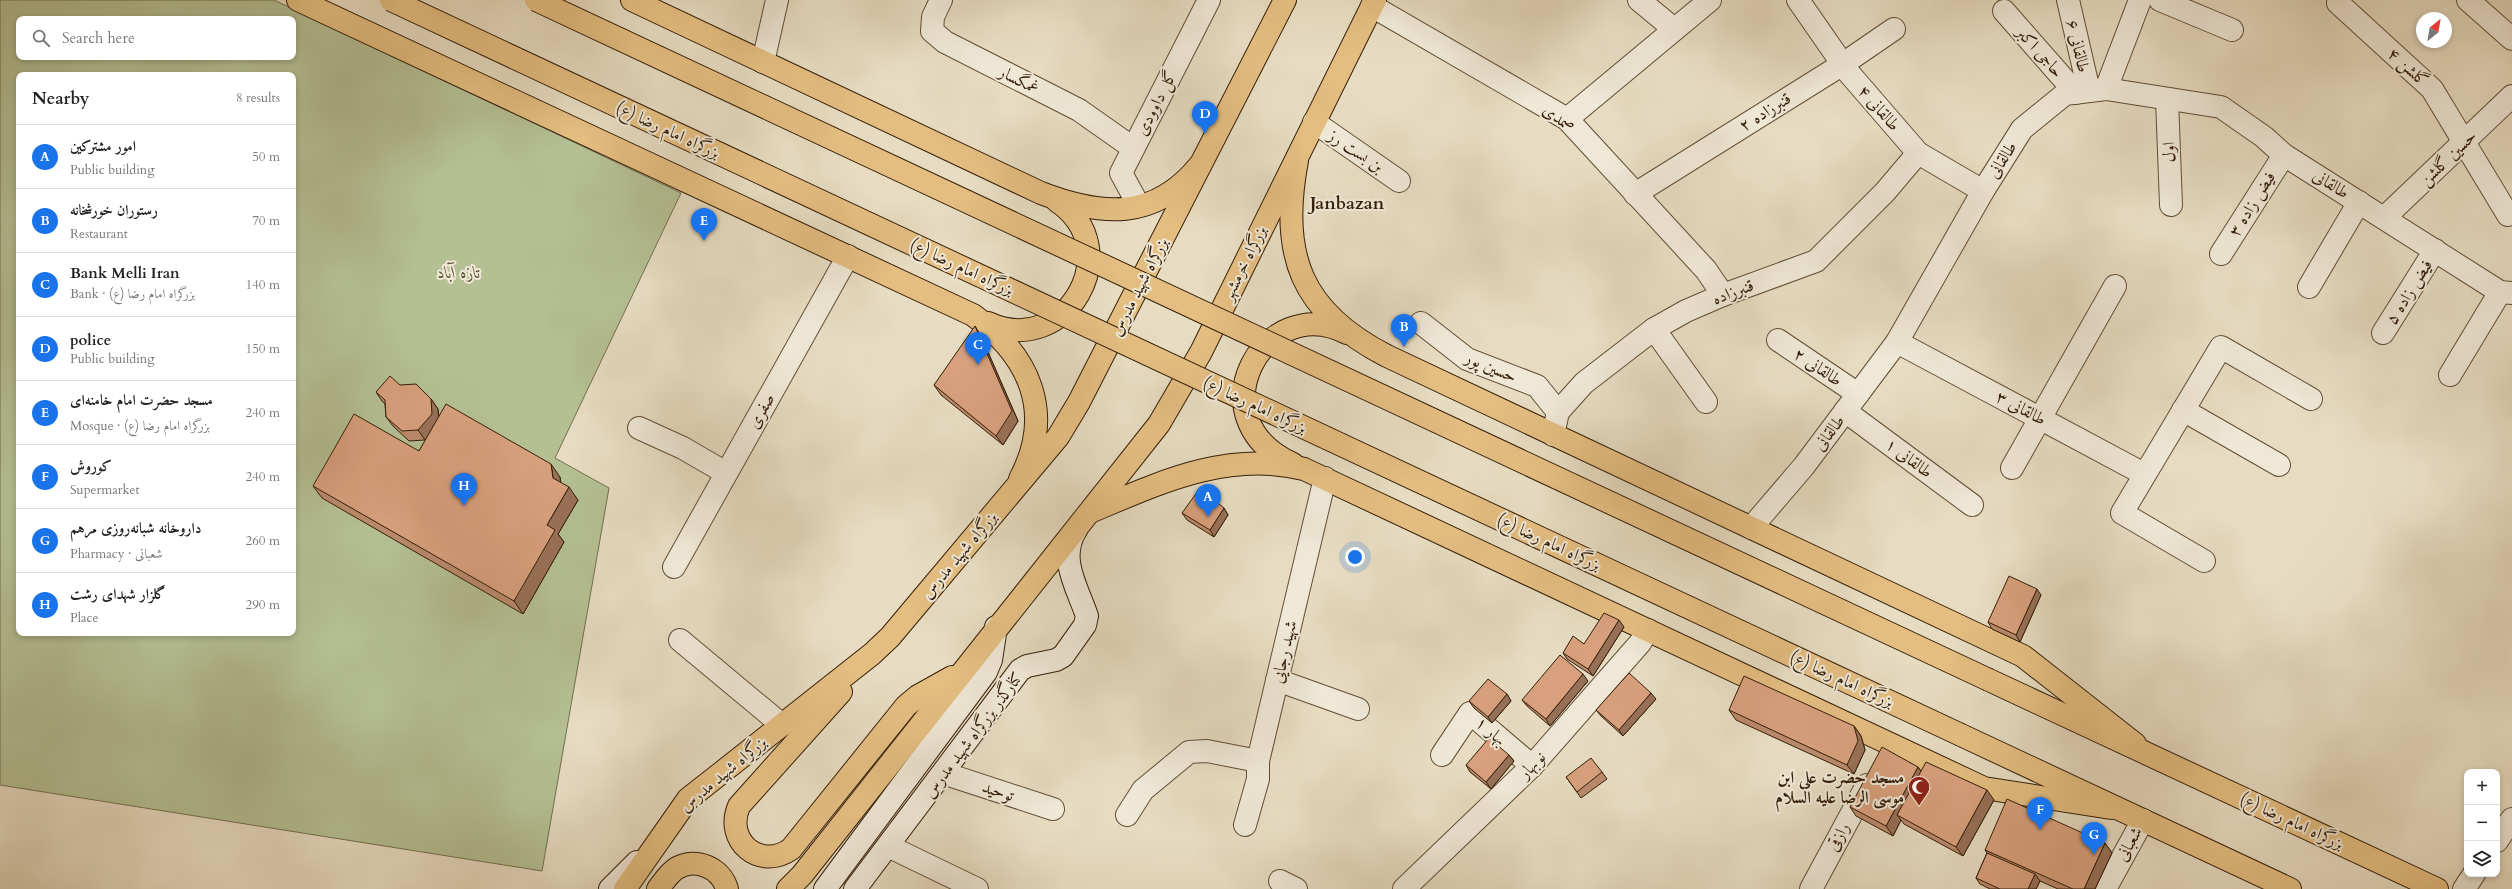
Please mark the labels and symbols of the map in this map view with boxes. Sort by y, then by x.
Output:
north arrow [2416,12,2452,48]
street label: طالقانی ۶ [2061,17,2095,75]
street label: حاجی اکبر [2010,20,2069,83]
street label: گلشن ۴ [2383,42,2433,92]
street label: غمگسار [993,59,1043,100]
street label: گل داوودی [1130,66,1182,140]
street label: طالقانی ۴ [1853,80,1905,136]
street label: قنبرزاده ۲ [1735,87,1795,137]
street label: بزرگراه امام رضا (ع) [611,96,724,167]
street label: صمدی [1538,98,1580,138]
pin: D [1192,101,1218,134]
street label: بن بست رز [1322,123,1388,178]
street label: حسین گلشن [2414,125,2482,191]
street label: طالقانی [1982,137,2022,183]
street label: اول [2157,141,2181,163]
street label: طالقانی [2308,164,2354,204]
street label: فیض زاده ۳ [2223,167,2281,241]
district label: Janbazan [1307,191,1385,216]
pin: E [691,208,717,241]
street label: بزرگراه خرمشهر [1215,222,1272,306]
street label: بزرگراه امام رضا (ع) [905,233,1018,304]
street label: بزرگراه شهید مدرس [1104,234,1174,340]
street label: فیض زاده ۵ [2380,255,2438,329]
park label: تازه آباد [437,261,481,284]
street label: قنبرزاده [1709,274,1757,310]
pin: B [1391,314,1417,347]
pin: C [965,332,991,365]
street label: طالقانی ۲ [1789,342,1847,392]
street label: حسین پور [1459,345,1520,389]
street label: بزرگراه امام رضا (ع) [1198,371,1311,442]
street label: طالقانی ۳ [1992,385,2050,431]
street label: صفری [742,389,780,433]
street label: طالقانی [1808,410,1850,456]
street label: طالقانی ۱ [1881,433,1937,483]
pin: H [451,473,477,506]
pin: A [1195,484,1221,517]
street label: بزرگراه شهید مدرس [916,506,1002,604]
street label: بزرگراه امام رضا (ع) [1492,508,1605,579]
your location [1345,547,1365,567]
street label: شهید رجایی [1266,618,1302,686]
street label: بزرگراه امام رضا (ع) [1785,645,1898,716]
street label: کنارگذر بزرگراه شهید مدرس [917,667,1028,803]
street label: بهار ۱ [1471,711,1511,751]
street label: بزرگراه شهید مدرس [674,731,772,817]
street label: نوبهار [1512,746,1551,785]
place label: مسجد حضرت علی ابن موسی الرضا علیه السلام [1775,766,1904,812]
mosque icon: مسجد حضرت علی ابن موسی الرضا علیه السلام [1906,774,1932,807]
street label: توحید [979,775,1018,807]
street label: بزرگراه امام رضا (ع) [2235,787,2348,858]
pin: F [2027,797,2053,830]
street label: رازقی [1821,819,1855,855]
pin: G [2081,822,2107,855]
street label: شعبانی [2110,823,2148,865]

